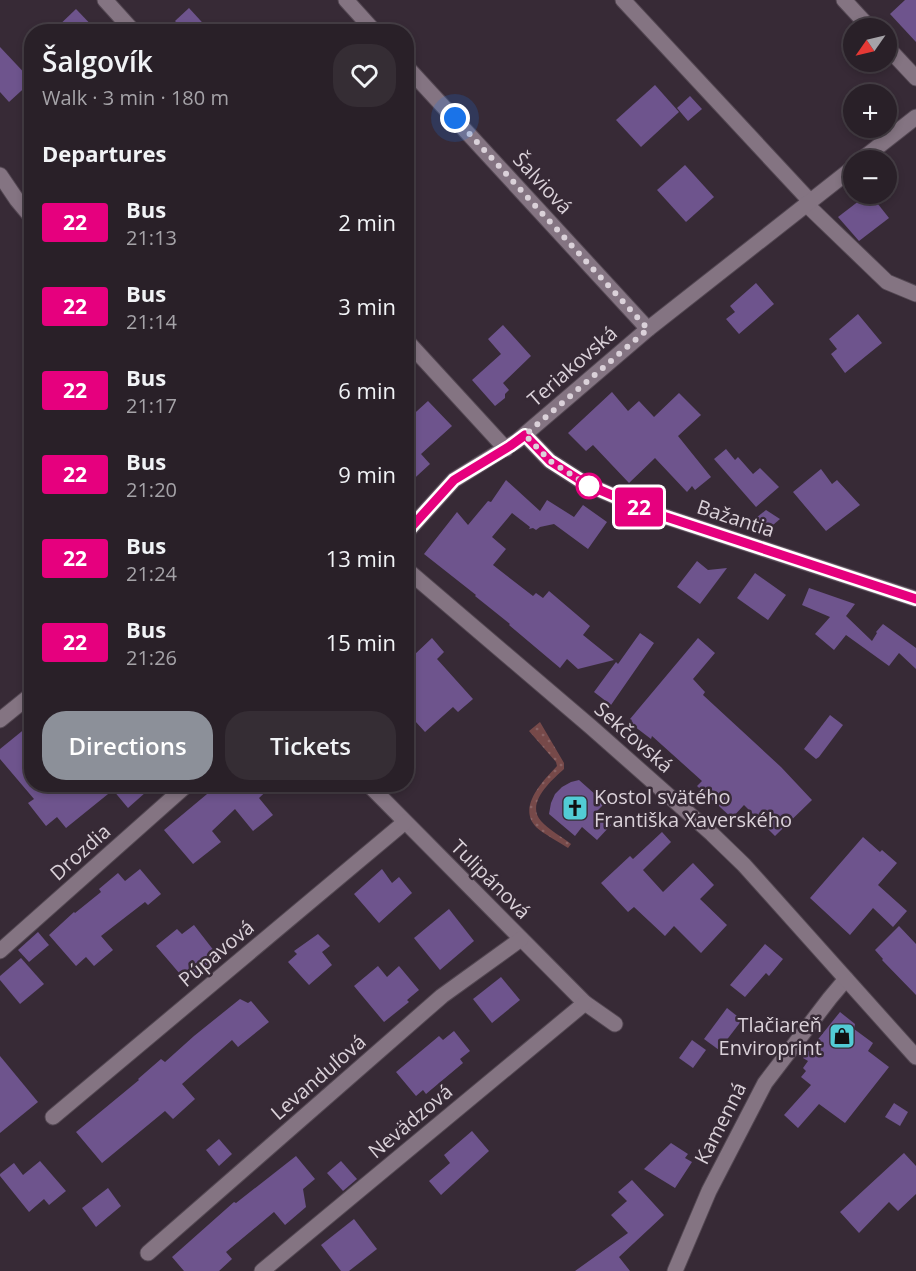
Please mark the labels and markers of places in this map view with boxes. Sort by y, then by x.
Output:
unlabelled marker [576,473,602,499]
place label: Kostol svätého Františka Xaverského [594,783,792,833]
church icon: Kostol svätého Františka Xaverského [560,793,590,823]
place label: Tlačiareň Enviroprint [719,1011,822,1061]
shop icon: Tlačiareň Enviroprint [827,1021,857,1051]

